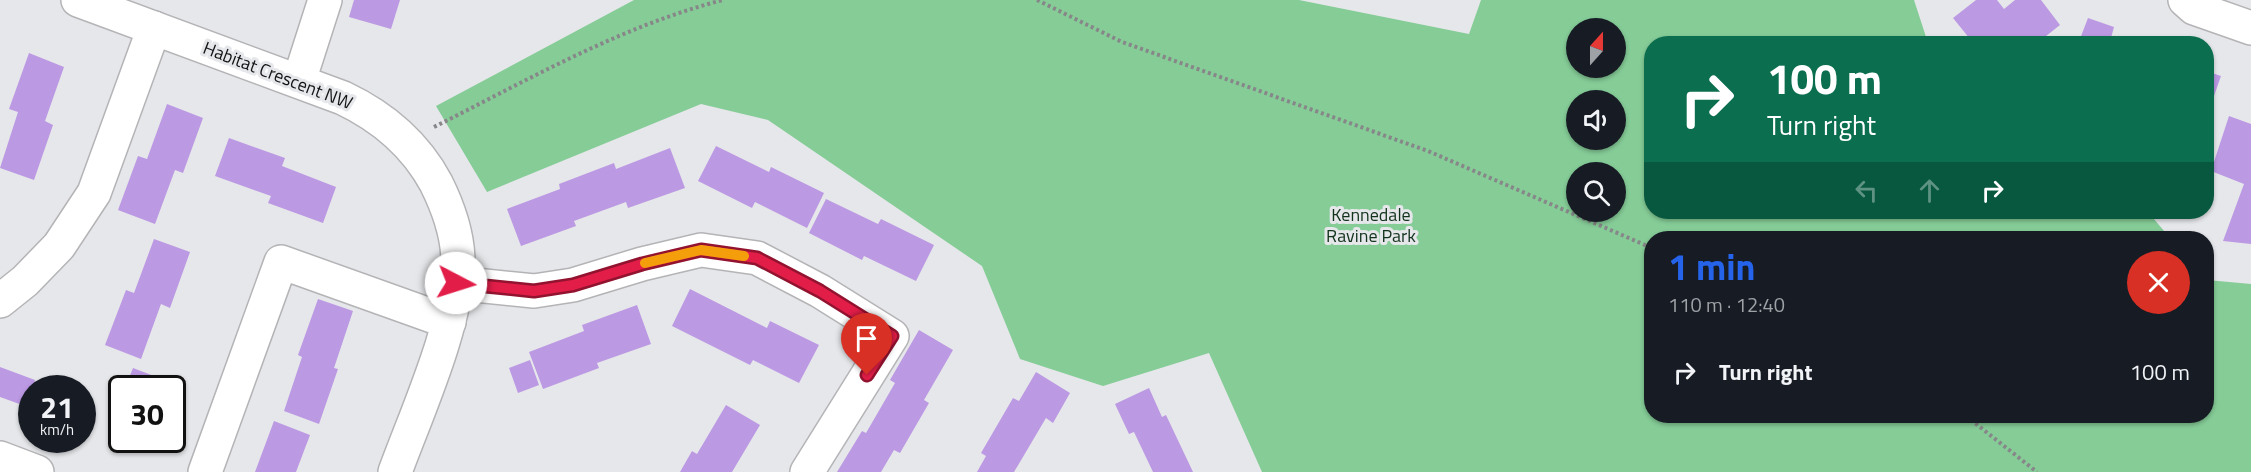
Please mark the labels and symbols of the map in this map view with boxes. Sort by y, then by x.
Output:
north arrow [1566,18,1626,78]
street label: Habitat Crescent NW [199,34,357,116]
park label: Kennedale Ravine Park [1326,201,1416,249]
position arrow [424,251,488,315]
pin [841,313,892,375]
speed limit sign: 30 [108,375,186,453]

